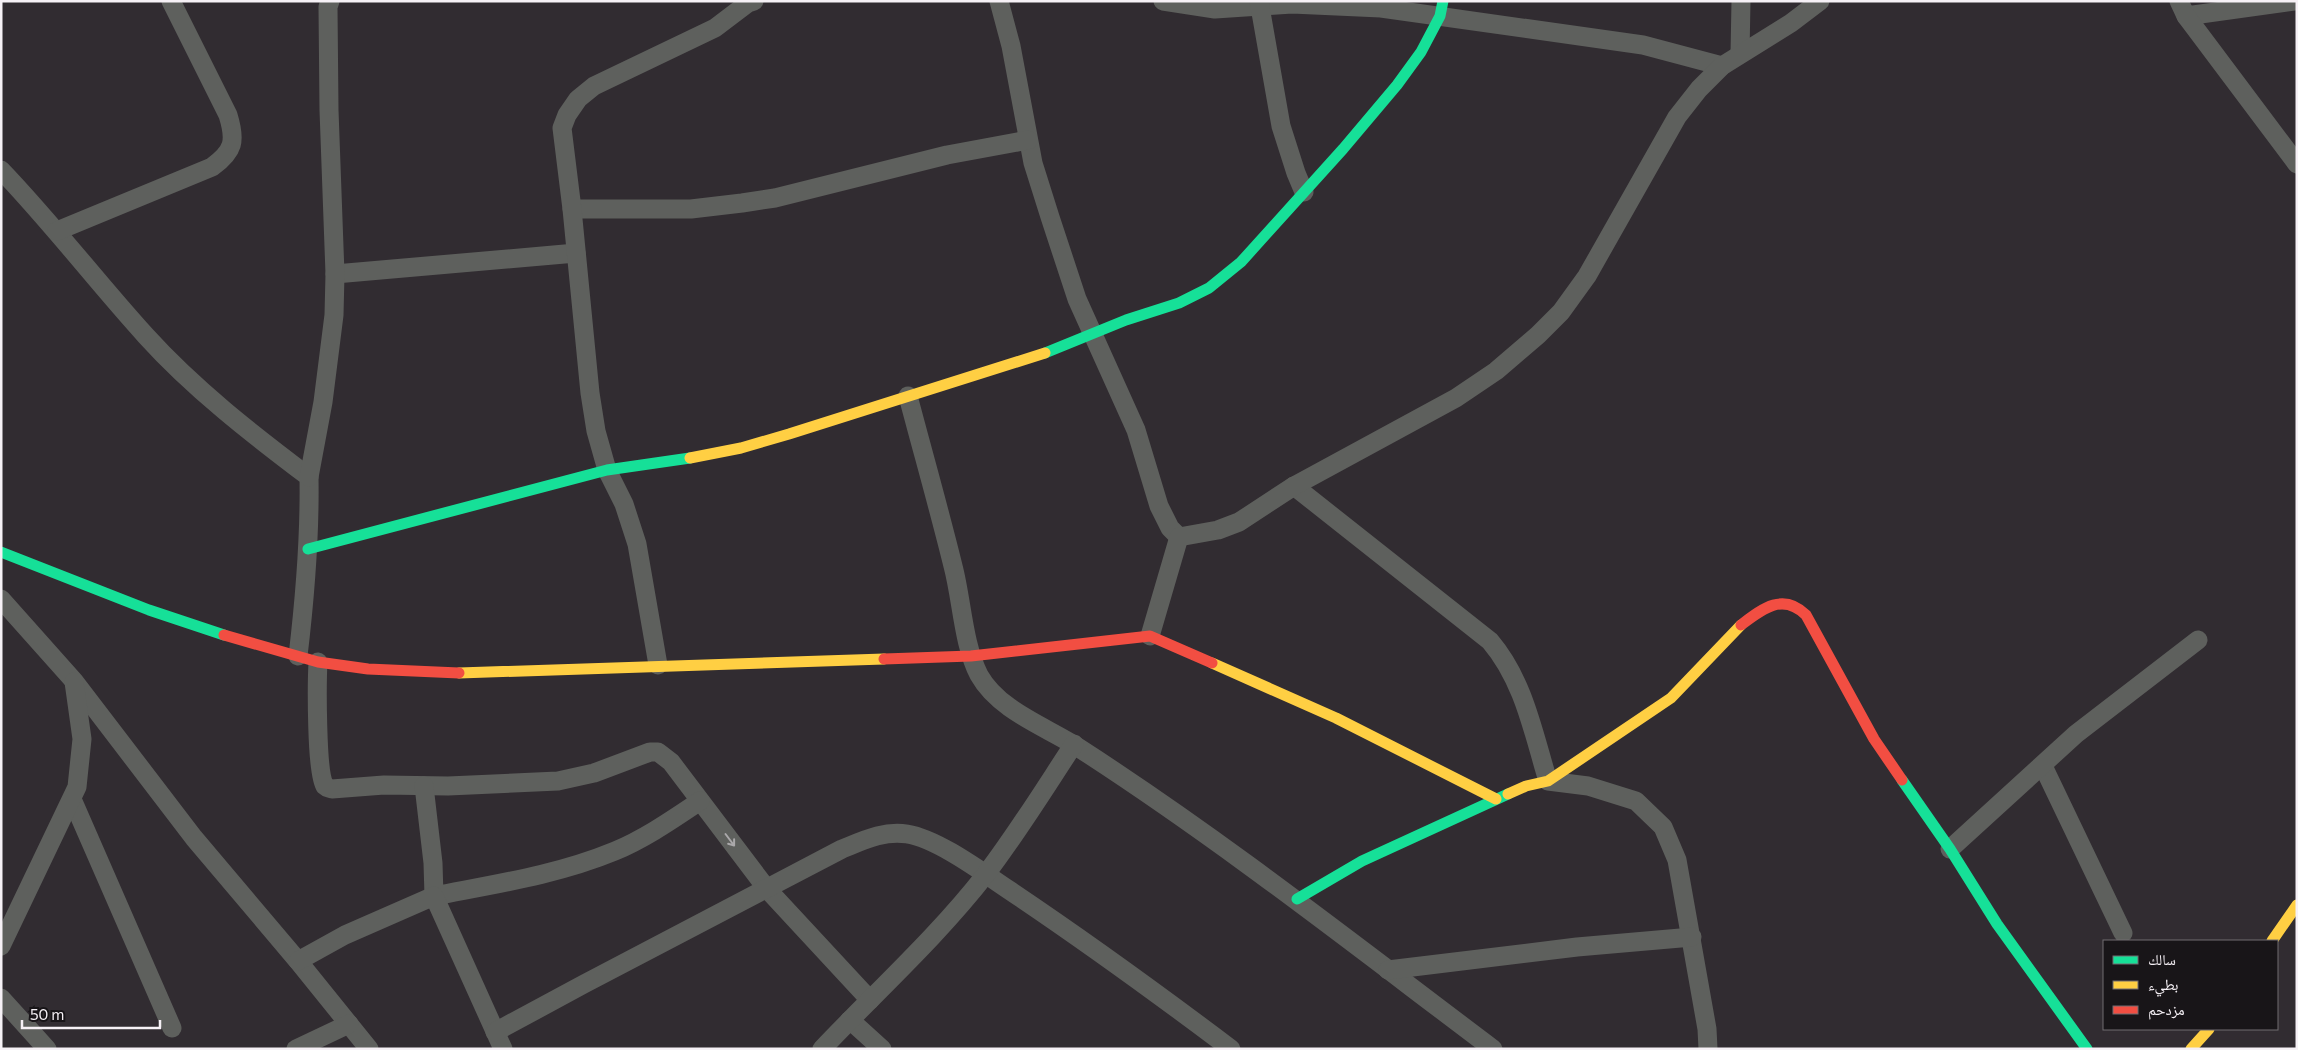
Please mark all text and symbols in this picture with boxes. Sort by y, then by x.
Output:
one-way arrow [725,833,735,847]
legend [2103,940,2278,1030]
text: سالك [2148,950,2176,968]
text: بطيء [2148,975,2178,997]
scale bar [22,998,160,1030]
text: مزدحم [2148,1000,2185,1020]
text: 50 m [30,1005,64,1023]

